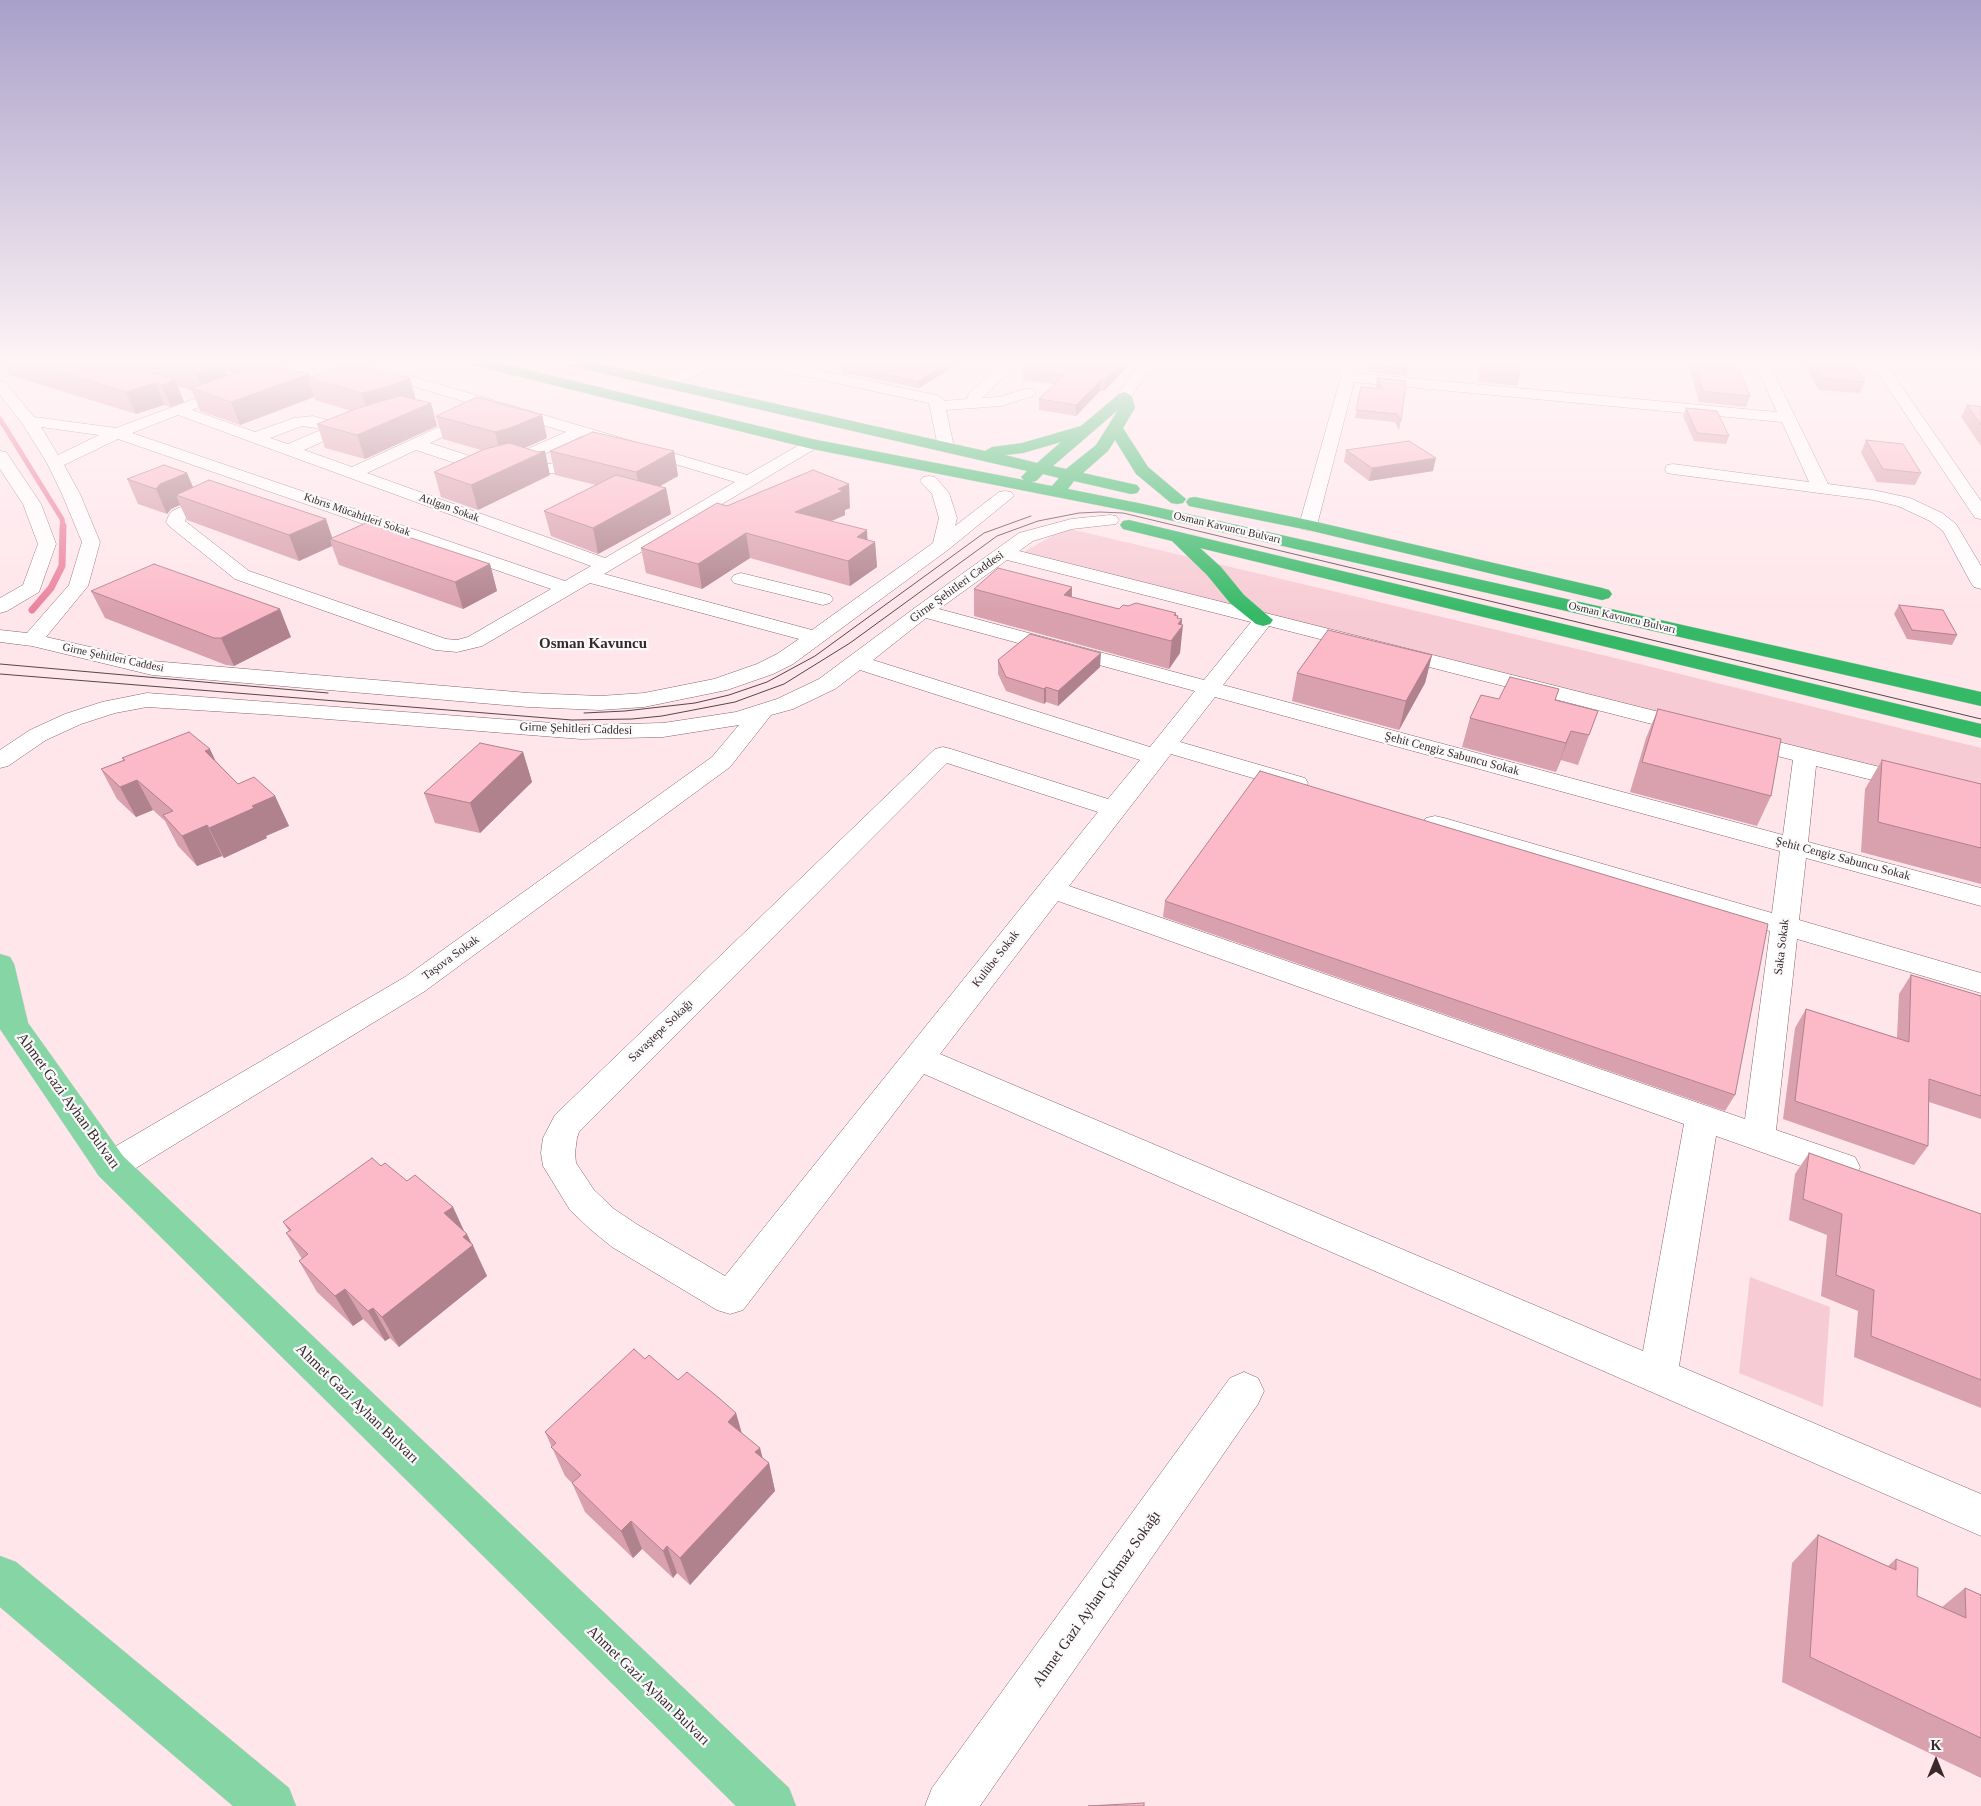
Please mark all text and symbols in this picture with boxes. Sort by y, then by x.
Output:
street label: Kıbrıs Mücahitleri Sokak [302,491,412,539]
street label: Atılgan Sokak [417,491,481,525]
street label: Osman Kavuncu Bulvarı [1172,509,1282,547]
street label: Girne Şehitleri Caddesi [907,548,1007,626]
street label: Osman Kavuncu Bulvarı [1567,599,1677,637]
district label: Osman Kavuncu [539,635,647,653]
street label: Girne Şehitleri Caddesi [61,641,165,675]
street label: Girne Şehitleri Caddesi [519,720,633,738]
street label: Şehit Cengiz Sabuncu Sokak [1383,729,1521,779]
street label: Şehit Cengiz Sabuncu Sokak [1774,834,1912,884]
street label: Saka Sokak [1771,918,1793,976]
street label: Kulübe Sokak [969,928,1023,990]
street label: Taşova Sokak [420,933,482,983]
street label: Savaştepe Sokağı [626,997,696,1065]
street label: Ahmet Gazi Ayhan Bulvarı [13,1029,123,1173]
street label: Ahmet Gazi Ayhan Bulvarı [292,1341,422,1467]
street label: Ahmet Gazi Ayhan Çıkmaz Sokağı [1029,1507,1165,1691]
street label: Ahmet Gazi Ayhan Bulvarı [583,1623,713,1749]
north arrow [1911,1736,1961,1786]
text: K [1931,1738,1941,1753]

